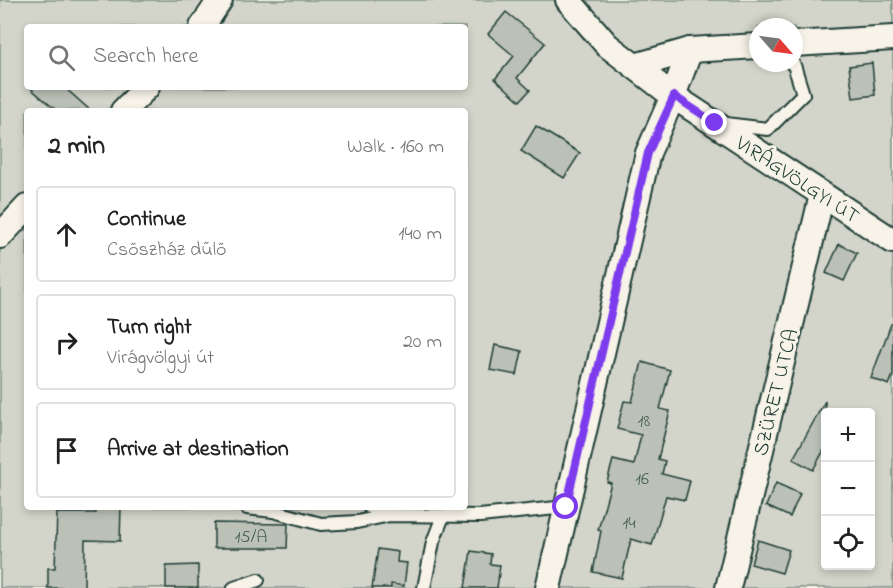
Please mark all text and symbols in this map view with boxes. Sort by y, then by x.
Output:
north arrow [749,18,803,72]
search box [24,24,468,90]
icon: search [45,41,78,74]
text: Search here [93,41,198,73]
route end [701,109,727,135]
text: 2 min [48,128,105,166]
street label: VIRÁGVÖLGYI ÚT [728,128,865,232]
text: Walk · 160 m [347,133,444,162]
text: Continue [107,204,186,236]
icon: ahead [50,218,83,251]
text: 140 m [398,220,442,249]
text: Csőszház dűlő [107,236,227,265]
text: Turn right [107,312,192,344]
icon: right [50,326,83,359]
street label: SZÜRET UTCA [747,326,807,459]
text: 20 m [403,328,442,357]
text: Virágvölgyi út [107,344,214,373]
map controls [821,408,875,570]
button: + [821,408,875,462]
house number: 18 [638,409,650,435]
icon: arrive [50,434,83,467]
text: Arrive at destination [107,434,289,466]
button: − [821,462,875,516]
house number: 16 [635,467,649,493]
route start [552,493,578,519]
house number: 14 [622,511,636,537]
button: locate [821,516,875,570]
house number: 15/A [235,525,267,551]

